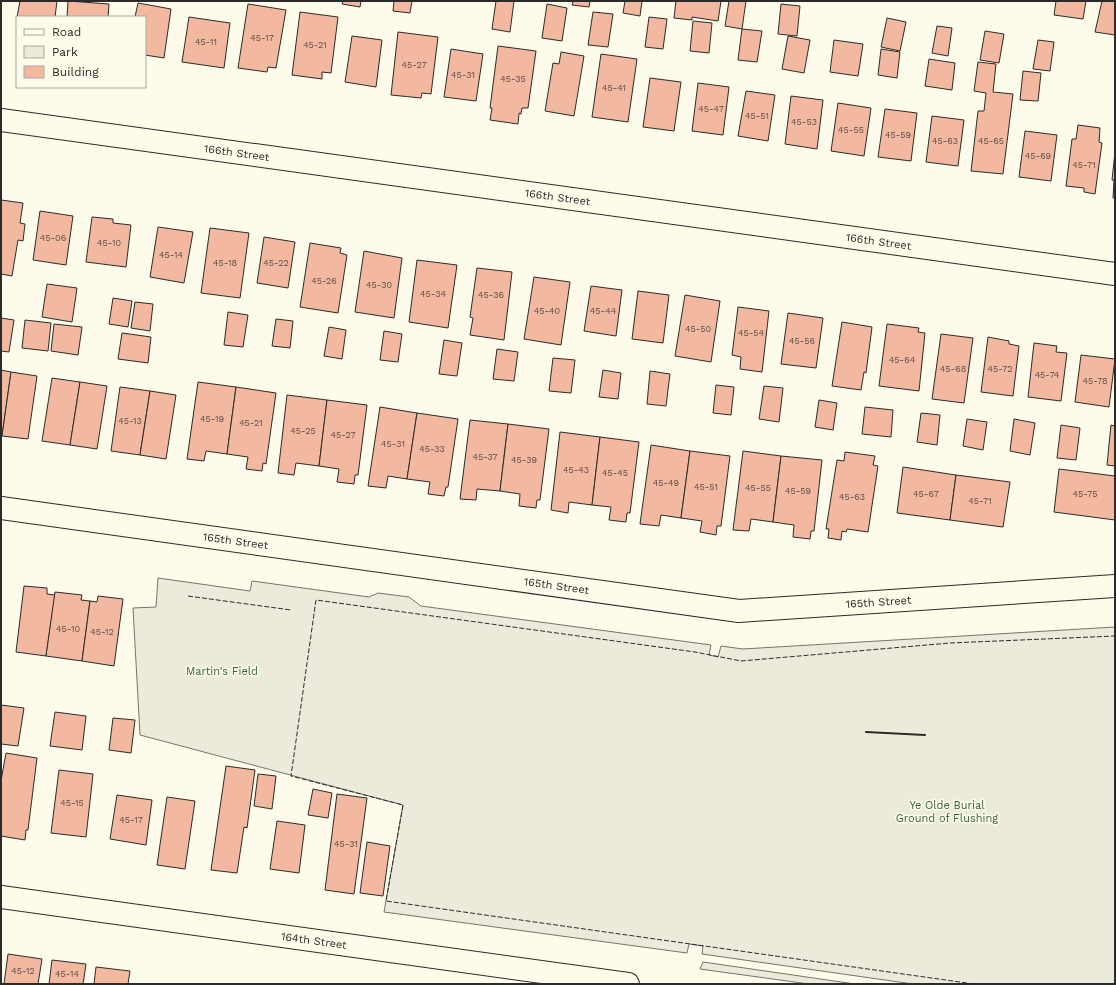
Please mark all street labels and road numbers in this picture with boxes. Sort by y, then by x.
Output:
street label: 166th Street [203,142,271,164]
street label: 166th Street [524,186,592,208]
street label: 166th Street [845,231,913,253]
street label: 165th Street [202,530,269,552]
street label: 165th Street [523,575,590,597]
street label: 165th Street [845,594,912,611]
street label: 164th Street [280,930,348,952]

